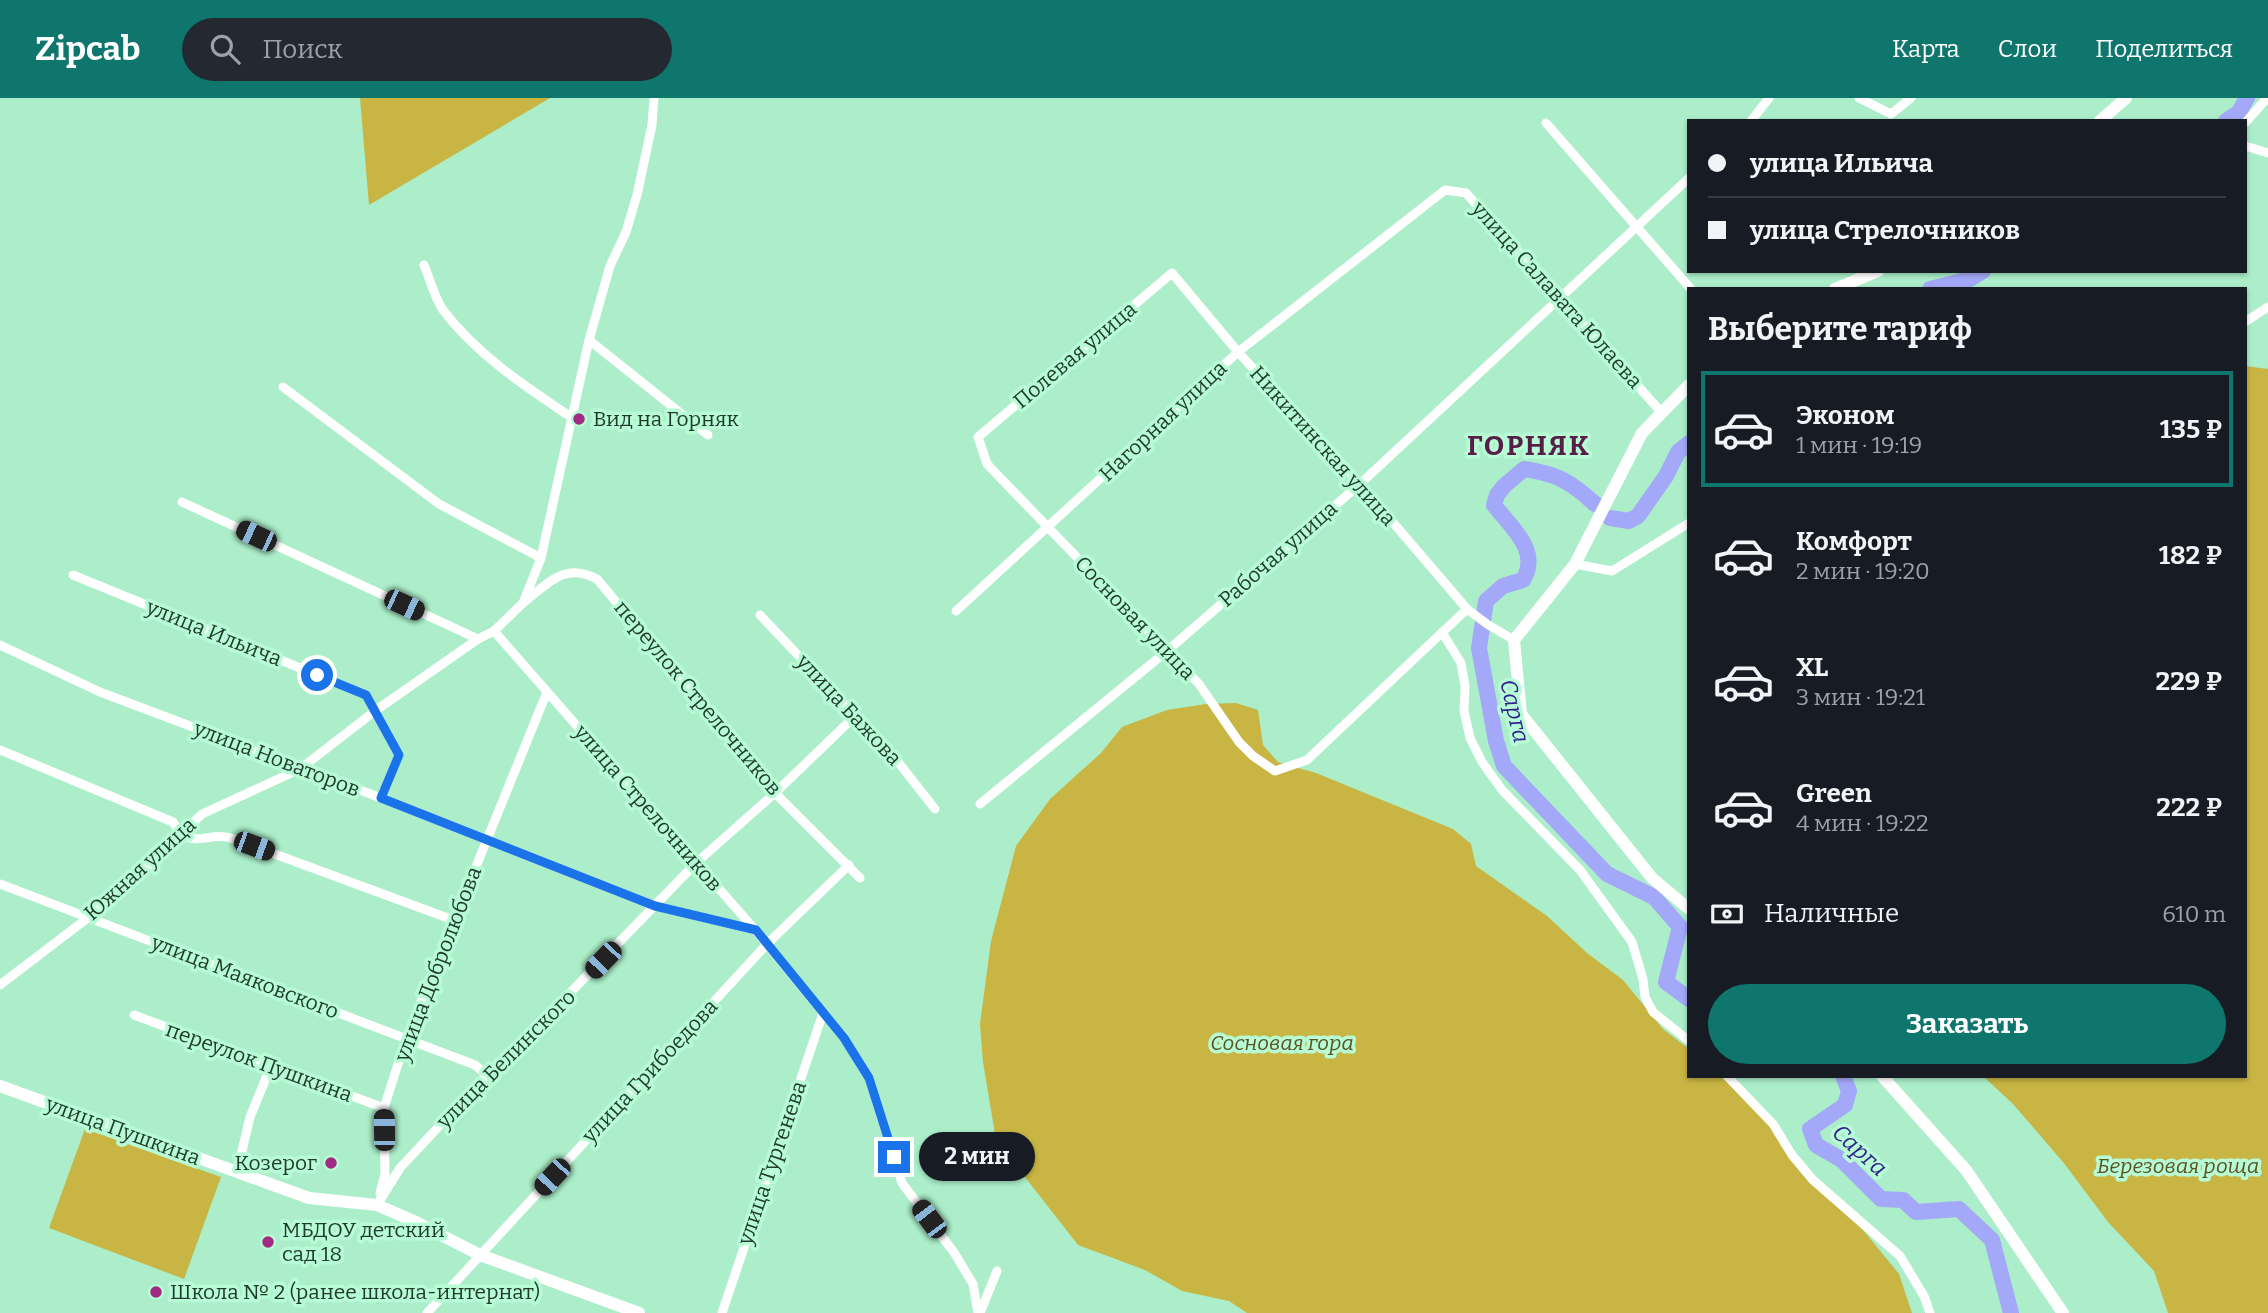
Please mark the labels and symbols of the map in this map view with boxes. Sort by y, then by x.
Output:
street label: улица Салавата Юлаева [1465,195,1648,394]
street label: Полевая улица [1008,296,1142,414]
street label: Нагорная улица [1094,355,1233,487]
street label: Никитинская улица [1244,361,1402,532]
place label: Вид на Горняк [593,406,740,432]
marker: Вид на Горняк [571,411,587,427]
district label: ГОРНЯК [1467,429,1591,462]
street label: Рабочая улица [1213,495,1343,613]
car [233,518,280,554]
street label: Сосновая улица [1069,550,1201,686]
car [381,587,428,623]
street label: улица Ильича [142,594,286,672]
street label: переулок Стрелочников [609,595,787,801]
street label: улица Бажова [790,648,908,771]
route start [301,659,333,691]
water label: Сарга [1494,677,1536,745]
street label: улица Новаторов [189,715,364,803]
street label: улица Стрелочников [568,719,728,897]
street label: Южная улица [79,812,202,926]
car [231,829,278,863]
street label: улица Добролюбова [388,862,487,1066]
street label: улица Маяковского [147,929,342,1025]
car [581,938,626,982]
street label: улица Белинского [430,984,581,1135]
street label: улица Грибоедова [576,993,724,1149]
street label: переулок Пушкина [162,1016,356,1108]
park label: Сосновая гора [1210,1030,1354,1056]
street label: улица Тургенева [731,1077,812,1249]
street label: улица Пушкина [41,1091,204,1171]
car [374,1109,395,1151]
water label: Сарга [1827,1118,1893,1182]
callout: 2 мин [918,1132,1034,1182]
route end [878,1141,910,1173]
place label: Козерог [235,1150,317,1176]
park label: Березовая роща [2097,1153,2259,1179]
car [530,1154,575,1200]
marker: Козерог [323,1155,339,1171]
car [908,1196,951,1242]
place label: МБДОУ детский сад 18 [282,1217,445,1267]
marker: МБДОУ детский сад 18 [260,1234,276,1250]
place label: Школа № 2 (ранее школа-интернат) [170,1279,540,1305]
marker: Школа № 2 (ранее школа-интернат) [148,1284,164,1300]

